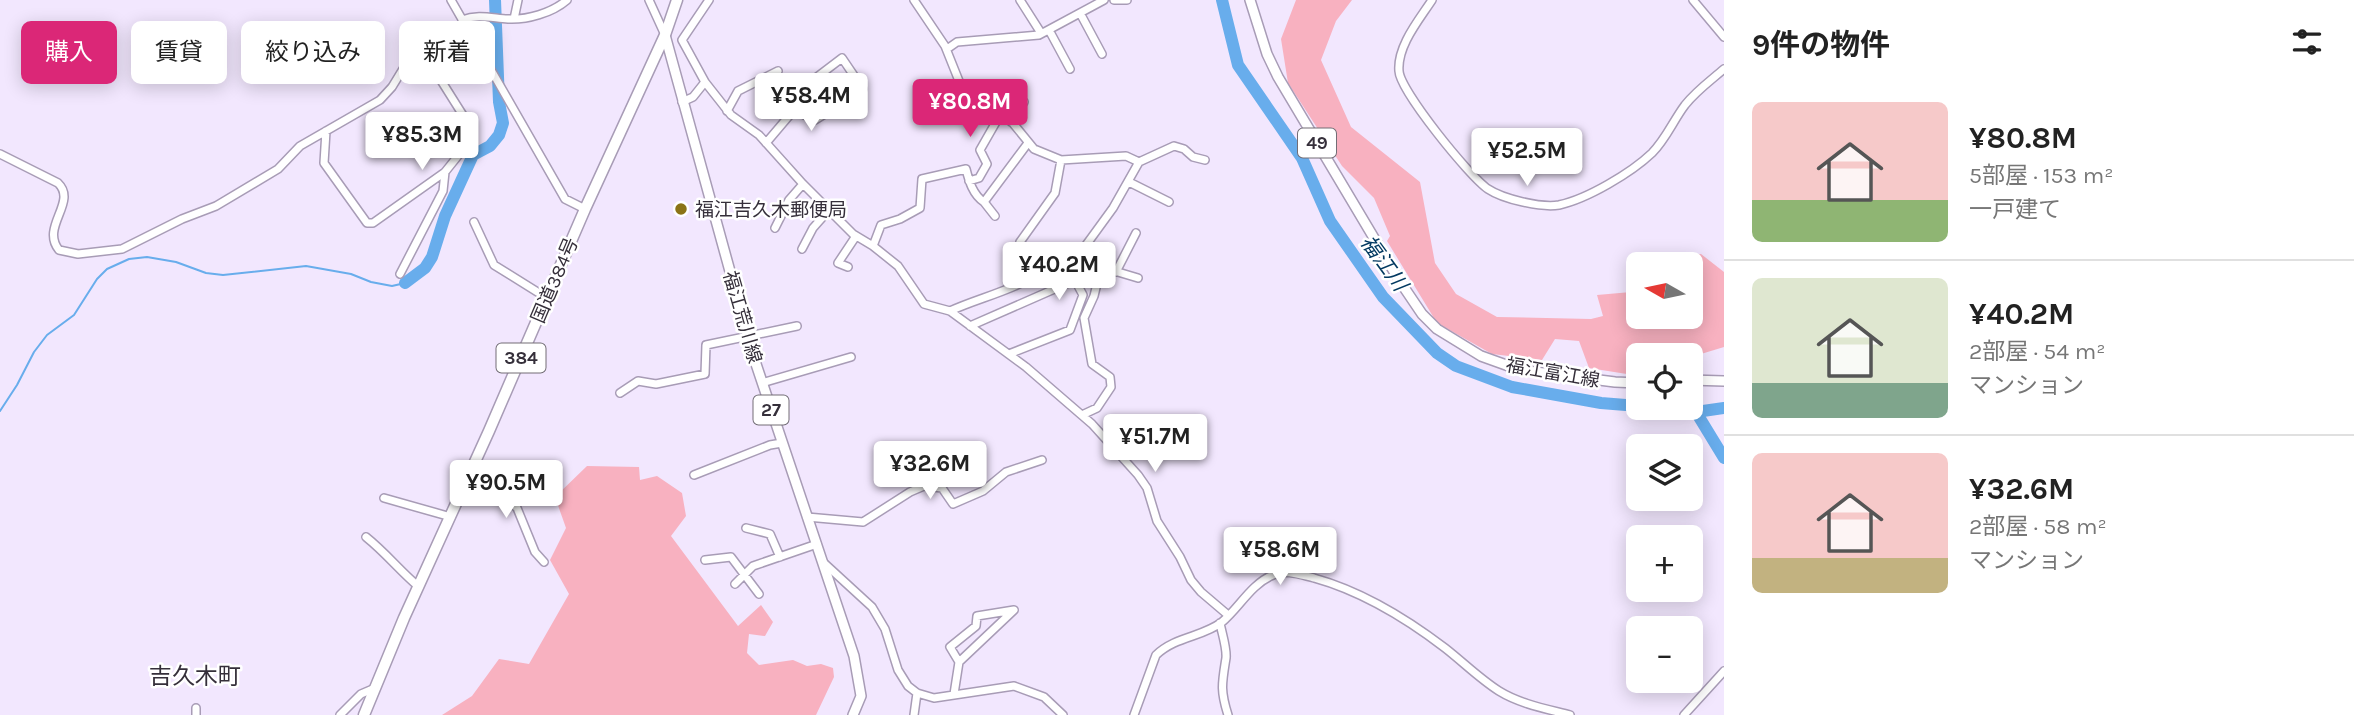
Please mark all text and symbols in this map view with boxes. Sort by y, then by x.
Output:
chip: 購入 [21,21,117,84]
chip: 賃貸 [131,21,227,84]
chip: 絞り込み [241,21,385,84]
chip: 新着 [399,21,495,84]
icon: filters [2288,23,2326,61]
text: 9件の物件 [1752,27,1890,63]
pin: ¥58.4M [754,74,868,133]
pin: ¥80.8M [913,80,1027,139]
text: ¥58.4M [771,82,851,109]
text: ¥80.8M [929,88,1011,115]
pin: ¥85.3M [365,113,479,172]
text: ¥80.8M [1969,120,2077,156]
text: ¥85.3M [381,121,463,148]
road number: 49 [1298,128,1336,158]
pin: ¥52.5M [1470,128,1584,188]
icon: home [1808,130,1892,214]
text: ¥52.5M [1487,137,1567,164]
text: 5部屋 · 153 m² [1969,162,2113,189]
text: 一戸建て [1969,196,2061,223]
place label: 福江吉久木郵便局 [695,199,847,221]
marker: 福江吉久木郵便局 [673,201,689,217]
water label: 福江川 [1356,230,1413,297]
street label: 国道384号 [527,234,583,326]
pin: ¥40.2M [1002,243,1116,302]
text: ¥40.2M [1019,251,1099,278]
north arrow [1626,252,1703,329]
map controls [1626,252,1703,693]
street label: 福江荒川線 [718,269,766,366]
text: ¥40.2M [1969,296,2074,332]
icon: home [1808,306,1892,390]
text: 2部屋 · 54 m² [1969,338,2105,365]
button: locate [1626,343,1703,420]
road number: 384 [496,344,546,372]
street label: 福江富江線 [1504,354,1602,392]
text: マンション [1969,372,2084,399]
road number: 27 [754,396,788,424]
pin: ¥51.7M [1098,414,1212,474]
text: ¥51.7M [1119,423,1191,450]
button: layers [1626,434,1703,511]
pin: ¥32.6M [873,442,987,501]
text: ¥32.6M [890,450,970,477]
pin: ¥90.5M [449,461,563,520]
text: ¥90.5M [466,469,546,496]
text: ¥32.6M [1969,471,2074,507]
icon: home [1808,481,1892,565]
text: 2部屋 · 58 m² [1969,513,2107,540]
button: + [1626,525,1703,602]
pin: ¥58.6M [1223,528,1337,587]
text: ¥58.6M [1240,536,1320,563]
text: マンション [1969,547,2084,574]
button: − [1626,616,1703,693]
district label: 吉久木町 [149,663,241,690]

